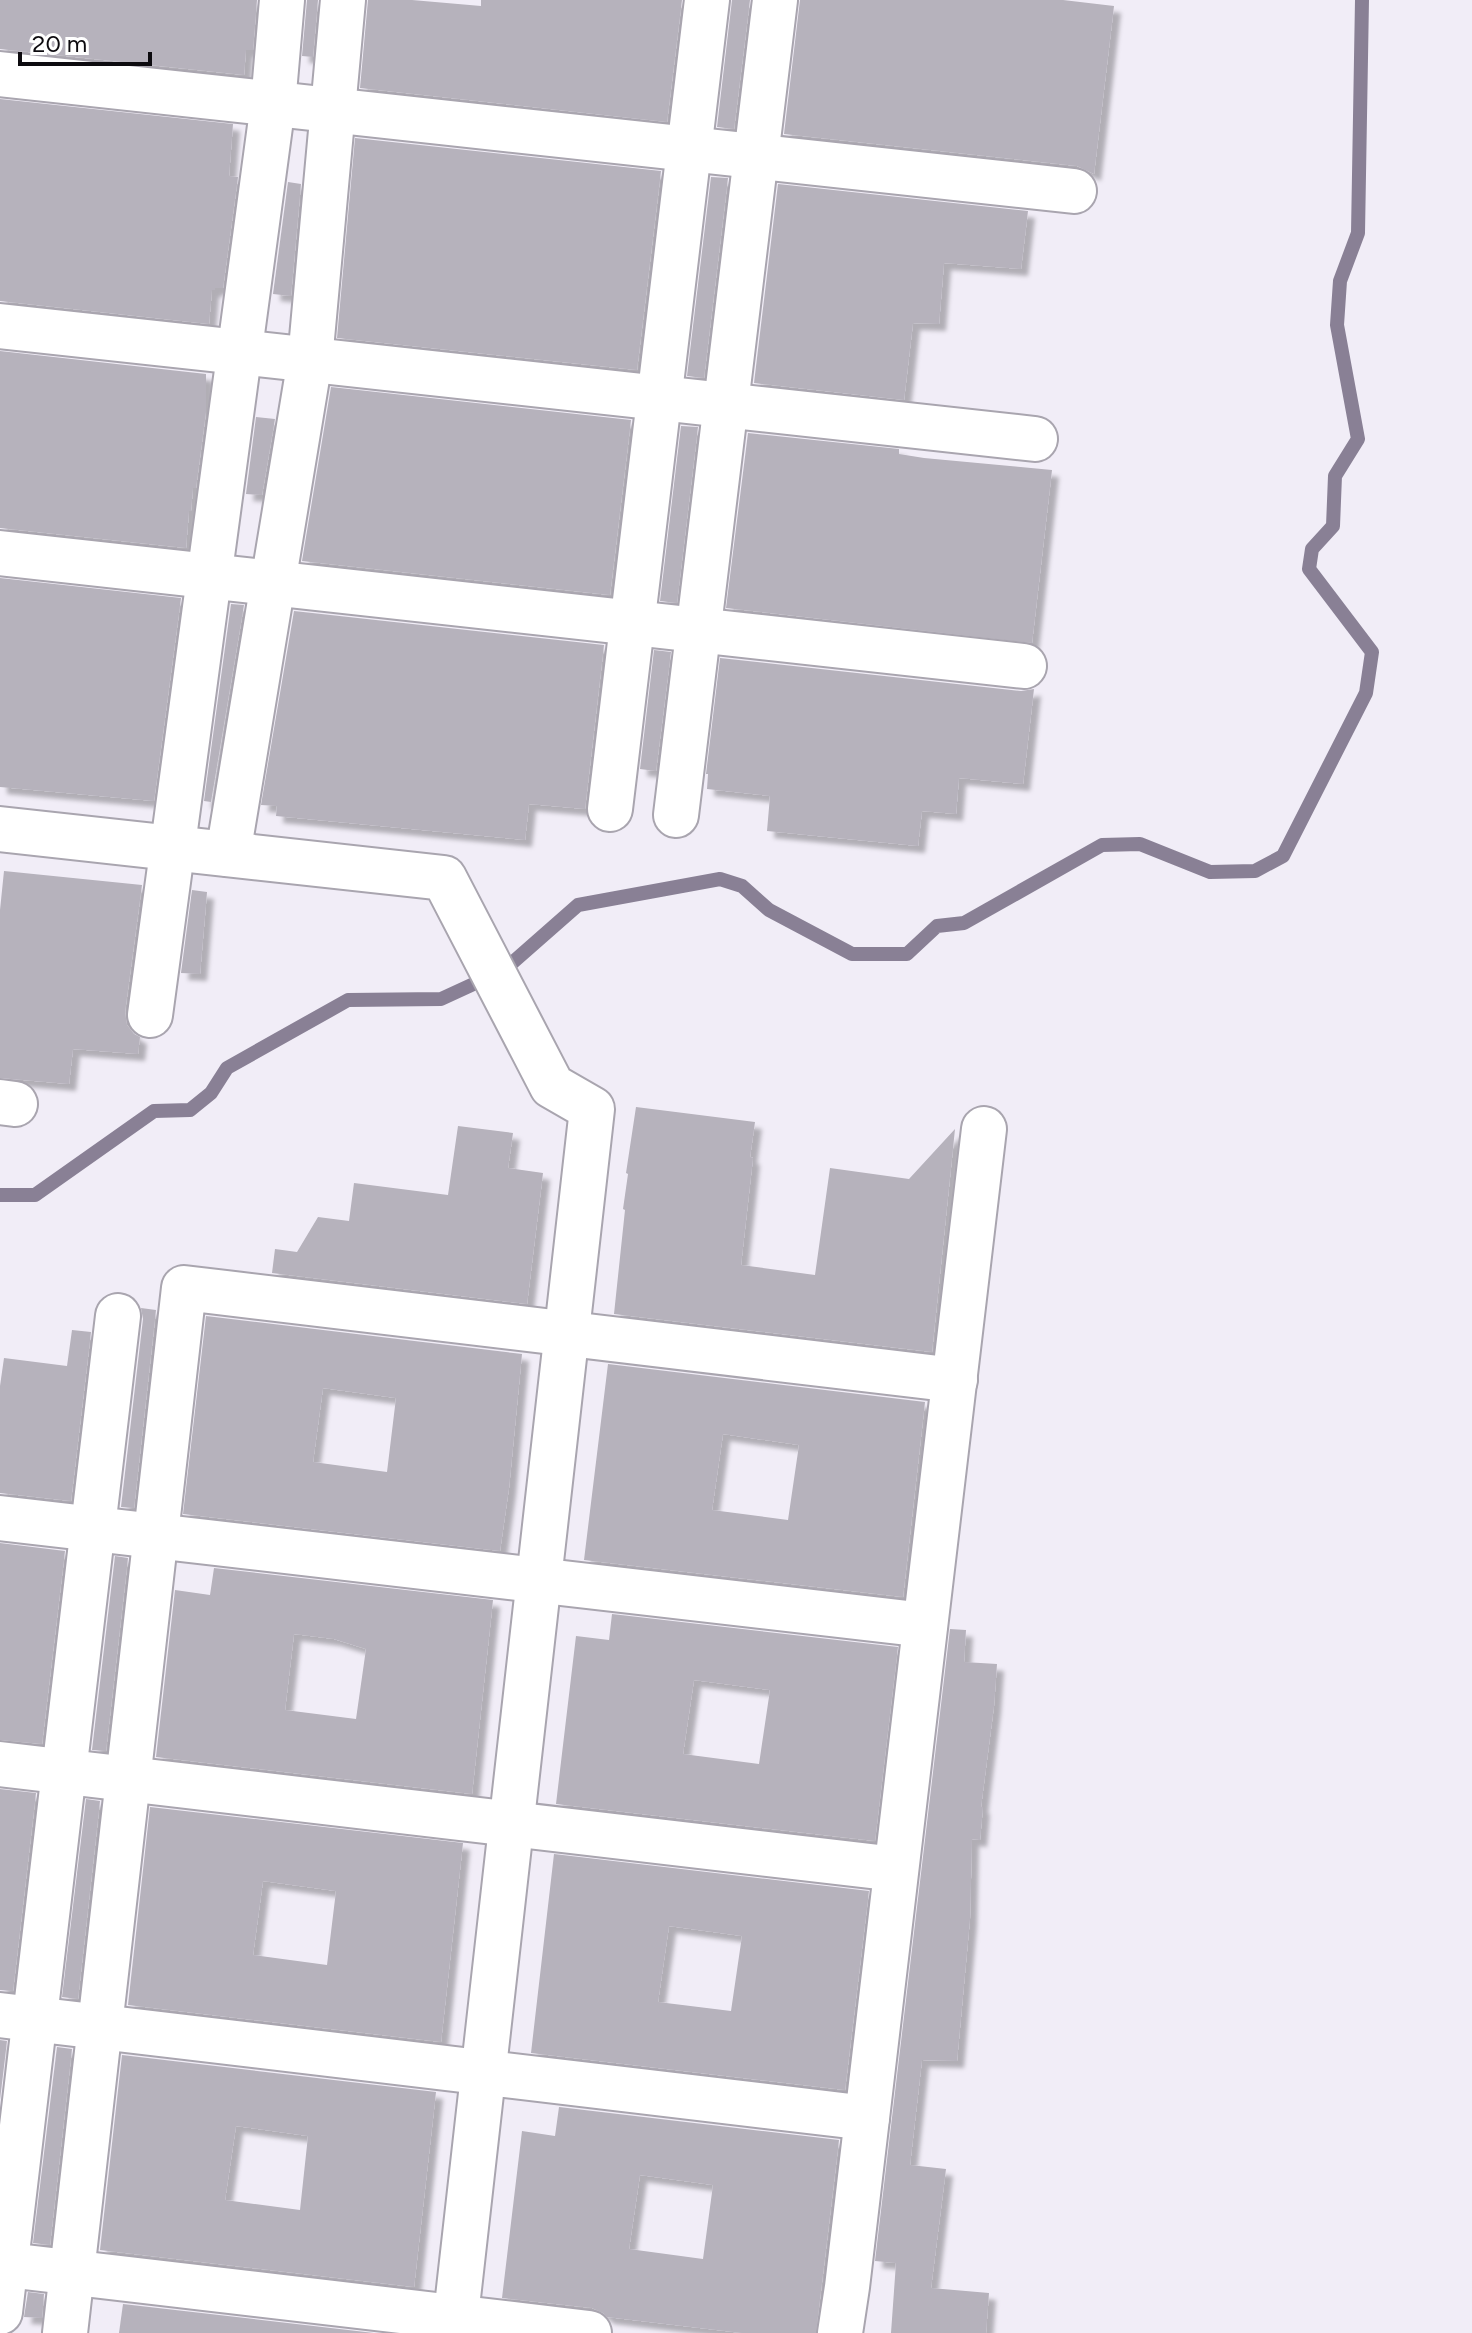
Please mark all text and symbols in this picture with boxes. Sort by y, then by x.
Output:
scale bar [20,16,150,66]
text: 20 m [32,29,87,58]

